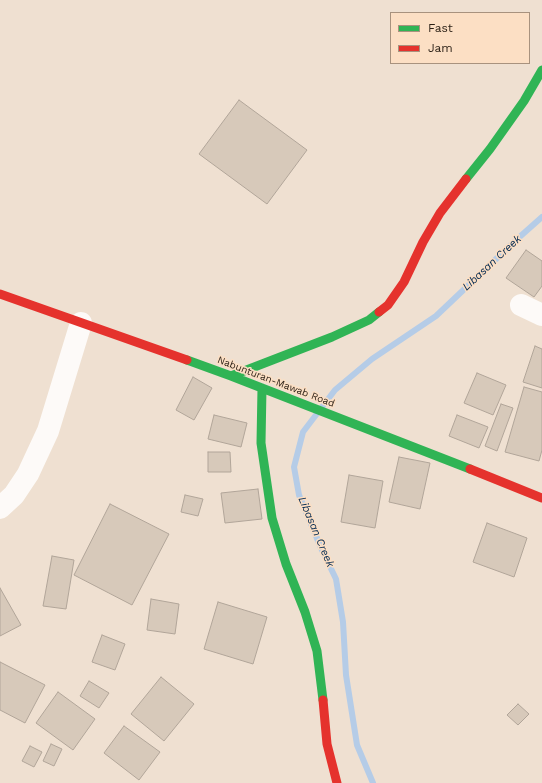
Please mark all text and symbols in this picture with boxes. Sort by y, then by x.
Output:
legend [390,12,530,64]
text: Fast [428,21,453,35]
text: Jam [428,41,453,55]
water label: Libasan Creek [460,232,524,294]
street label: Nabunturan-Mawab Road [216,354,336,410]
water label: Libasan Creek [295,495,337,569]

